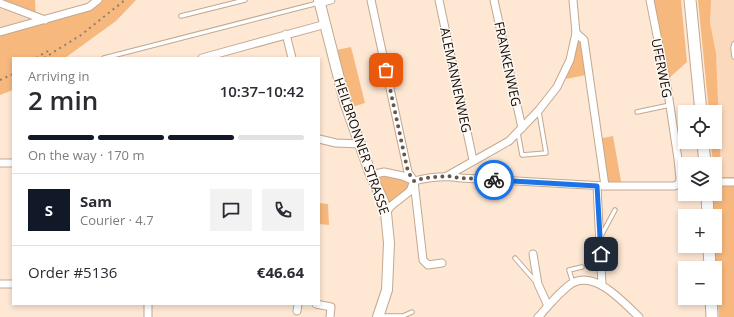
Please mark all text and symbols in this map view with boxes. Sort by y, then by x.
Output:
street label: FRANKENWEG [490,20,526,108]
street label: ALEMANNENWEG [436,26,476,134]
street label: UFERWEG [647,37,677,99]
pin [369,53,403,87]
icon: bag [375,59,397,81]
text: Arriving in [28,67,90,85]
street label: HEILBRONNER STRASSE [330,75,394,217]
text: 10:37–10:42 [220,81,304,101]
text: 2 min [28,82,98,118]
map controls [678,105,722,305]
button: locate [678,105,722,149]
text: On the way · 170 m [28,146,144,164]
button: layers [678,157,722,201]
courier [474,160,514,200]
icon: bike [483,169,505,191]
button: chat [210,189,252,231]
button: phone [262,189,304,231]
text: Sam [80,191,112,211]
text: S [45,200,53,220]
button: + [678,209,722,253]
text: Courier · 4.7 [80,211,154,229]
pin [584,237,618,271]
icon: home [590,243,612,265]
button: − [678,261,722,305]
text: Order #5136 [28,262,117,282]
text: €46.64 [257,262,304,282]

